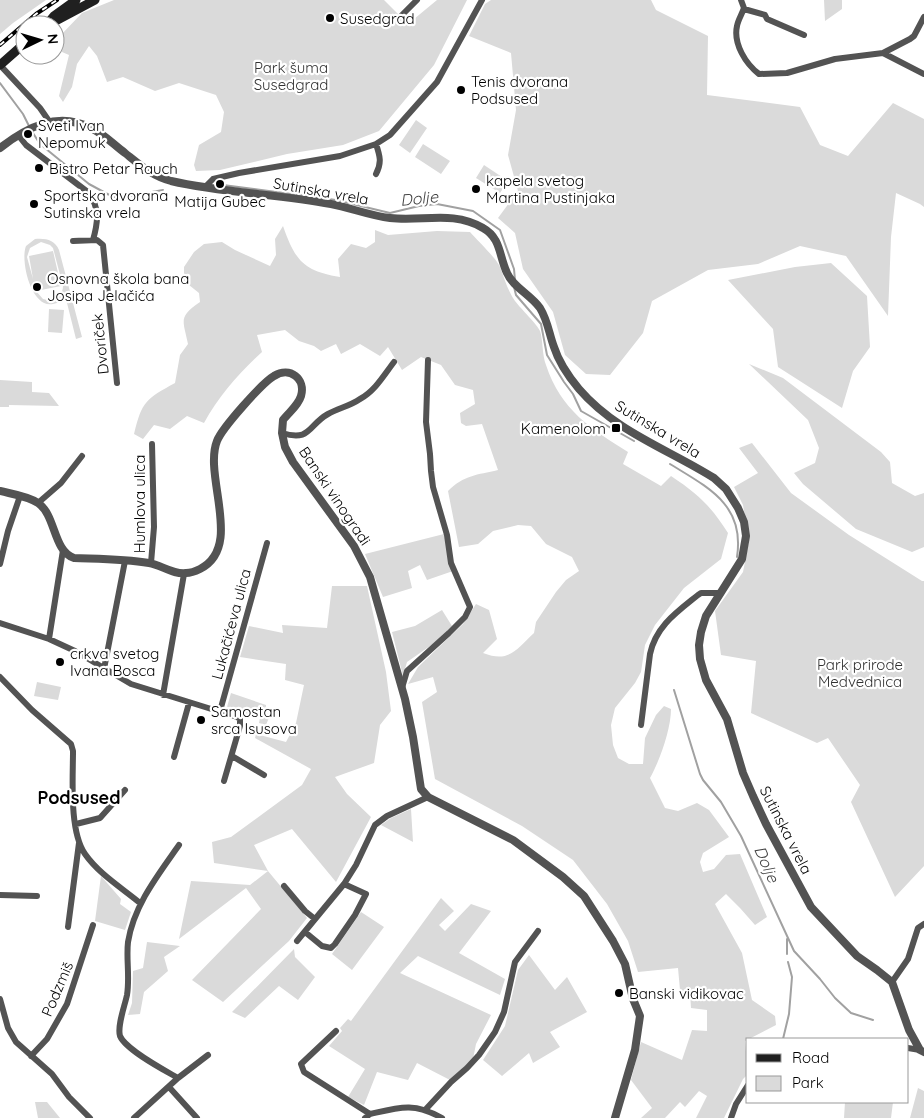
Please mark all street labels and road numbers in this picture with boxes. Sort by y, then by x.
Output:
street label: Sutinska vrela [272,173,370,209]
street label: Dvoriček [87,313,113,375]
street label: Sutinska vrela [612,396,704,462]
street label: Banski vinogradi [295,443,375,549]
street label: Humlova ulica [130,455,149,553]
street label: Lukačićeva ulica [207,567,255,681]
street label: Sutinska vrela [756,783,816,877]
street label: Podzmiš [37,959,77,1019]

